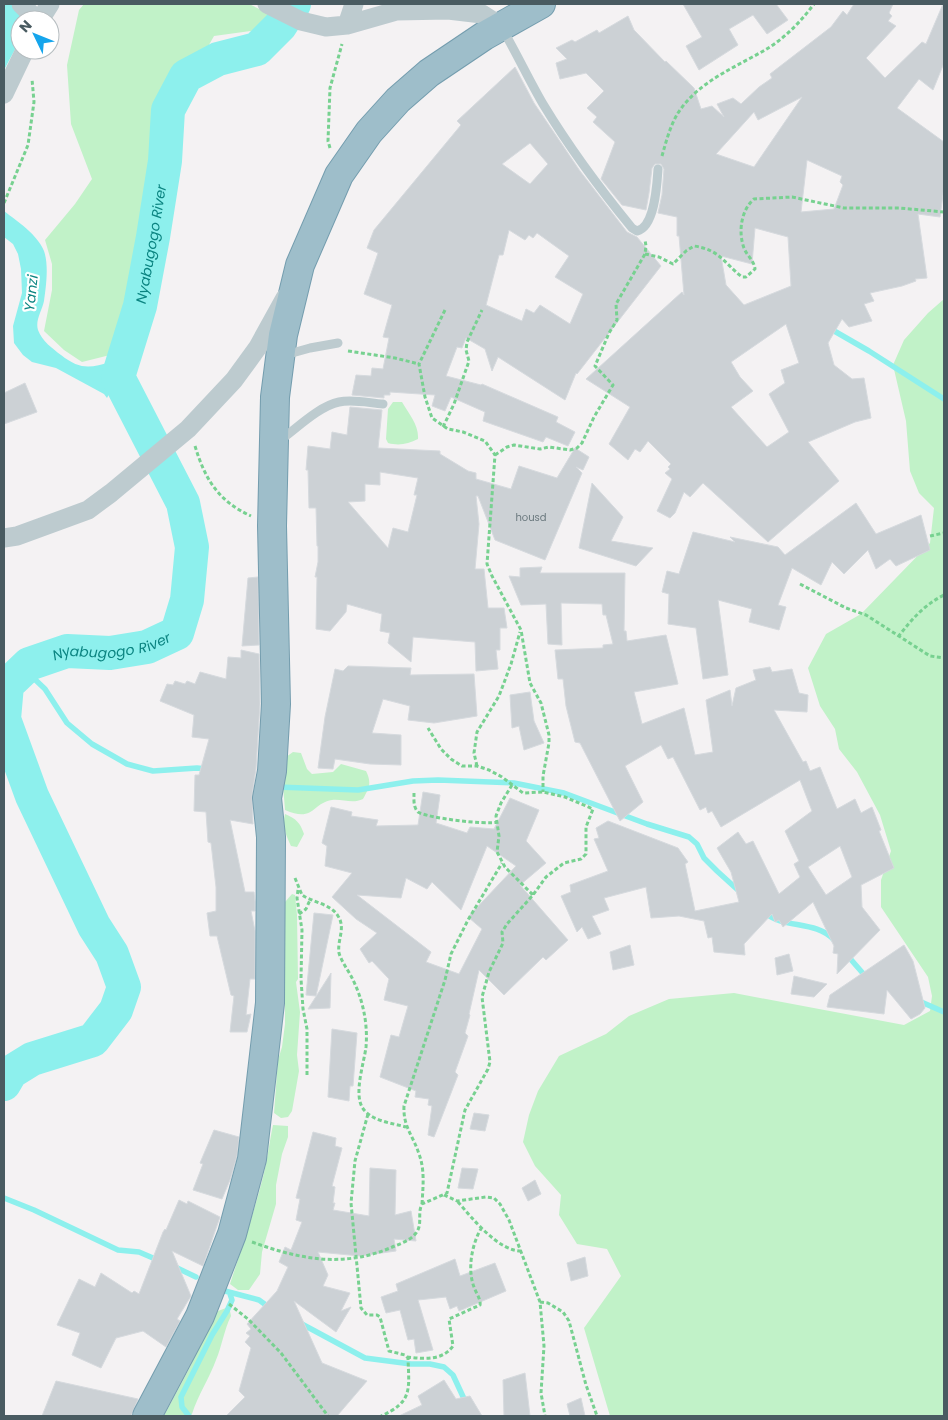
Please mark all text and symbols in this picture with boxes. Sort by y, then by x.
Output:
north arrow [10,10,60,60]
text: N [15,15,36,37]
water label: Nyabugogo River [131,182,171,305]
water label: Yanzi [19,273,43,312]
house number: housd [515,510,547,525]
water label: Nyabugogo River [50,627,175,665]

